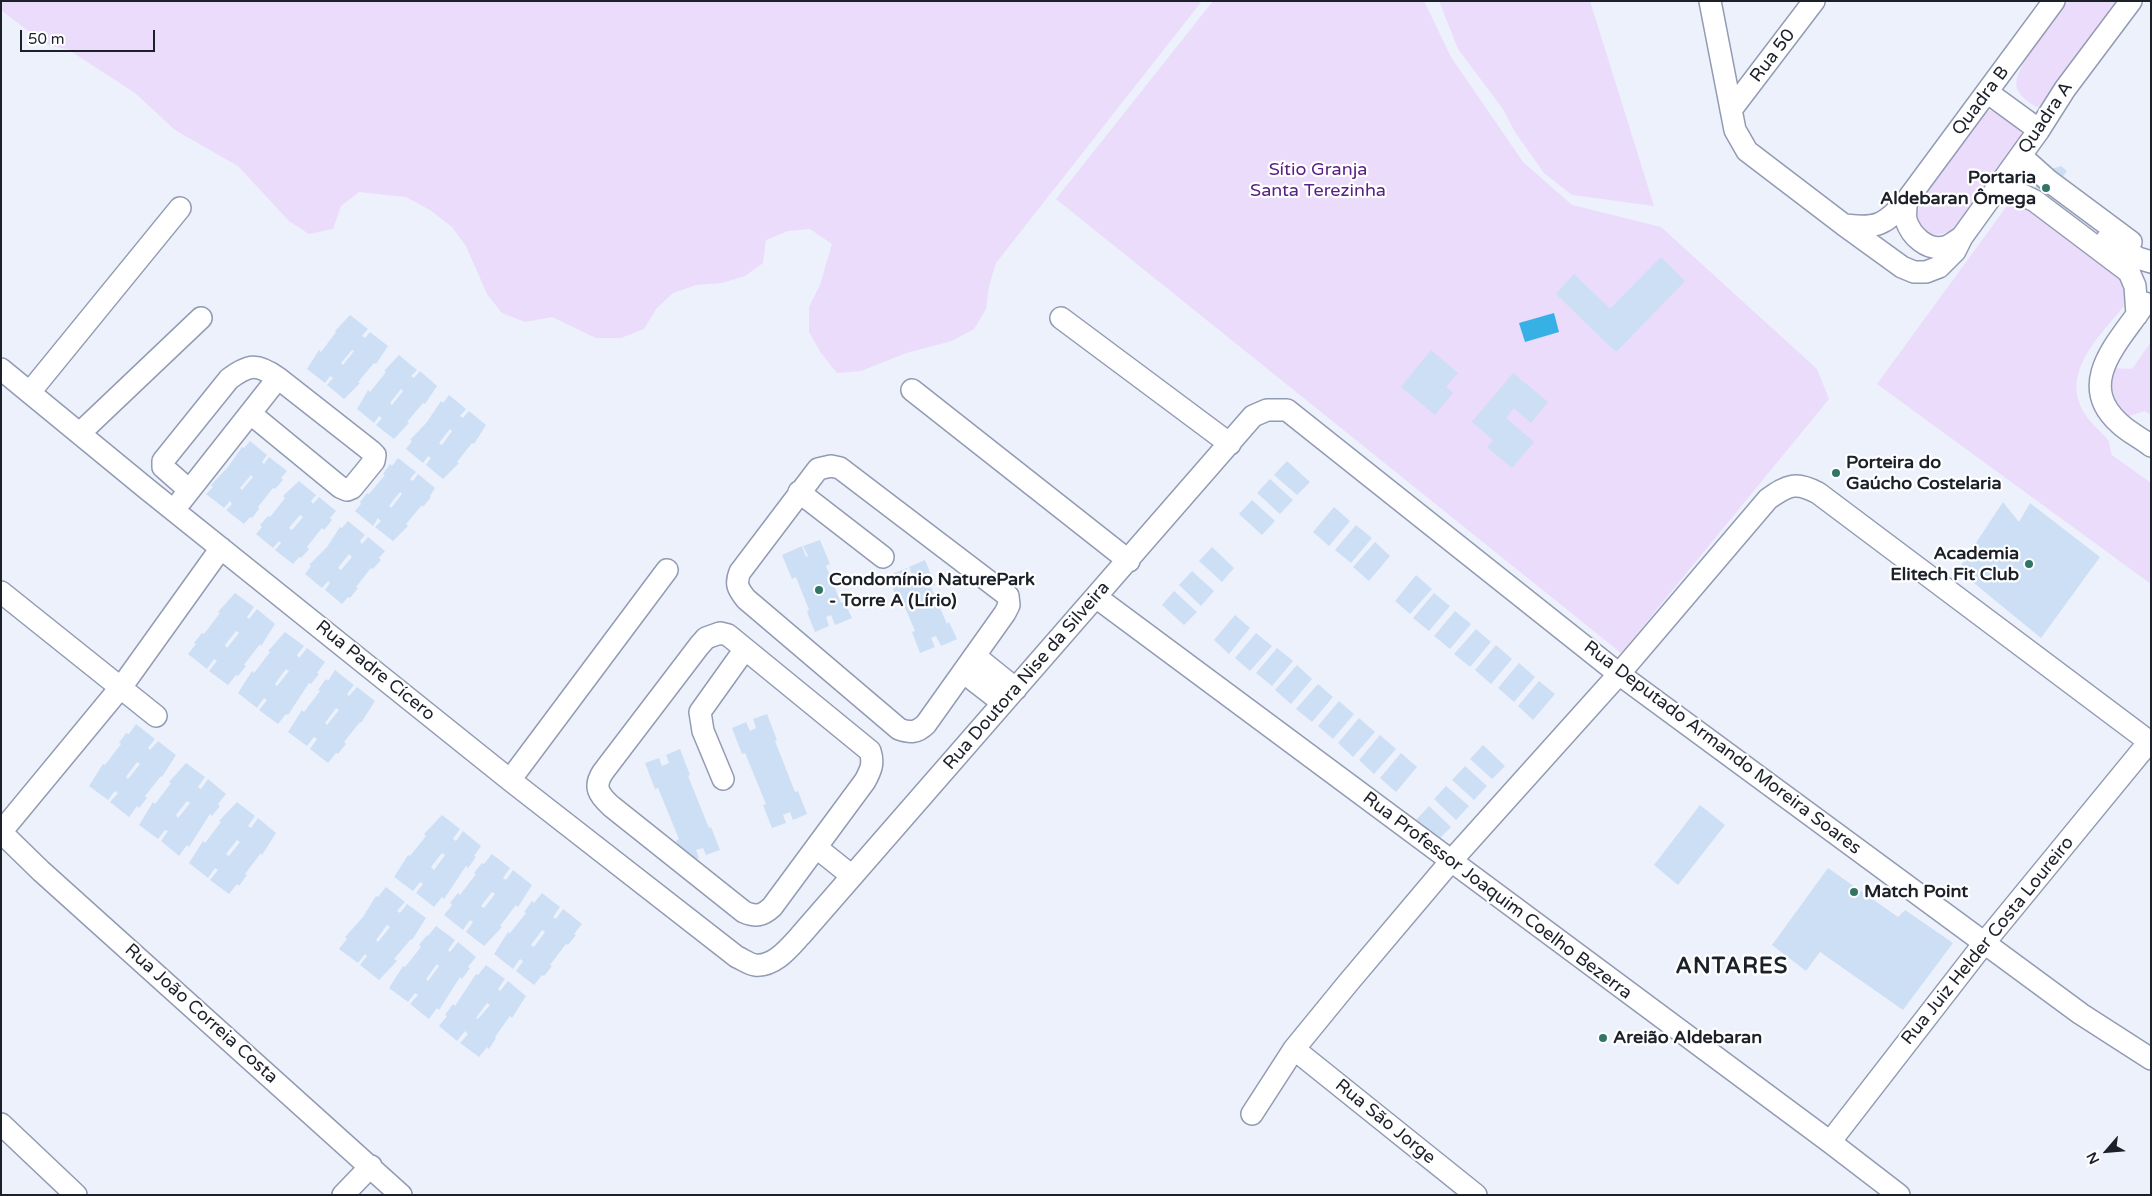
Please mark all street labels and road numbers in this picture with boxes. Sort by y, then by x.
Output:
street label: Rua 50 [1746,25,1800,87]
street label: Quadra B [1948,62,2014,140]
street label: Quadra A [2014,78,2078,158]
street label: Rua Doutora Nise da Silveira [939,577,1115,775]
street label: Rua Padre Cícero [311,616,439,726]
street label: Rua Deputado Armando Moreira Soares [1579,637,1865,859]
street label: Rua Professor Joaquim Coelho Bezerra [1358,788,1636,1004]
street label: Rua Juiz Helder Costa Loureiro [1897,833,2079,1049]
street label: Rua João Correia Costa [120,940,282,1088]
street label: Rua São Jorge [1330,1075,1440,1169]

